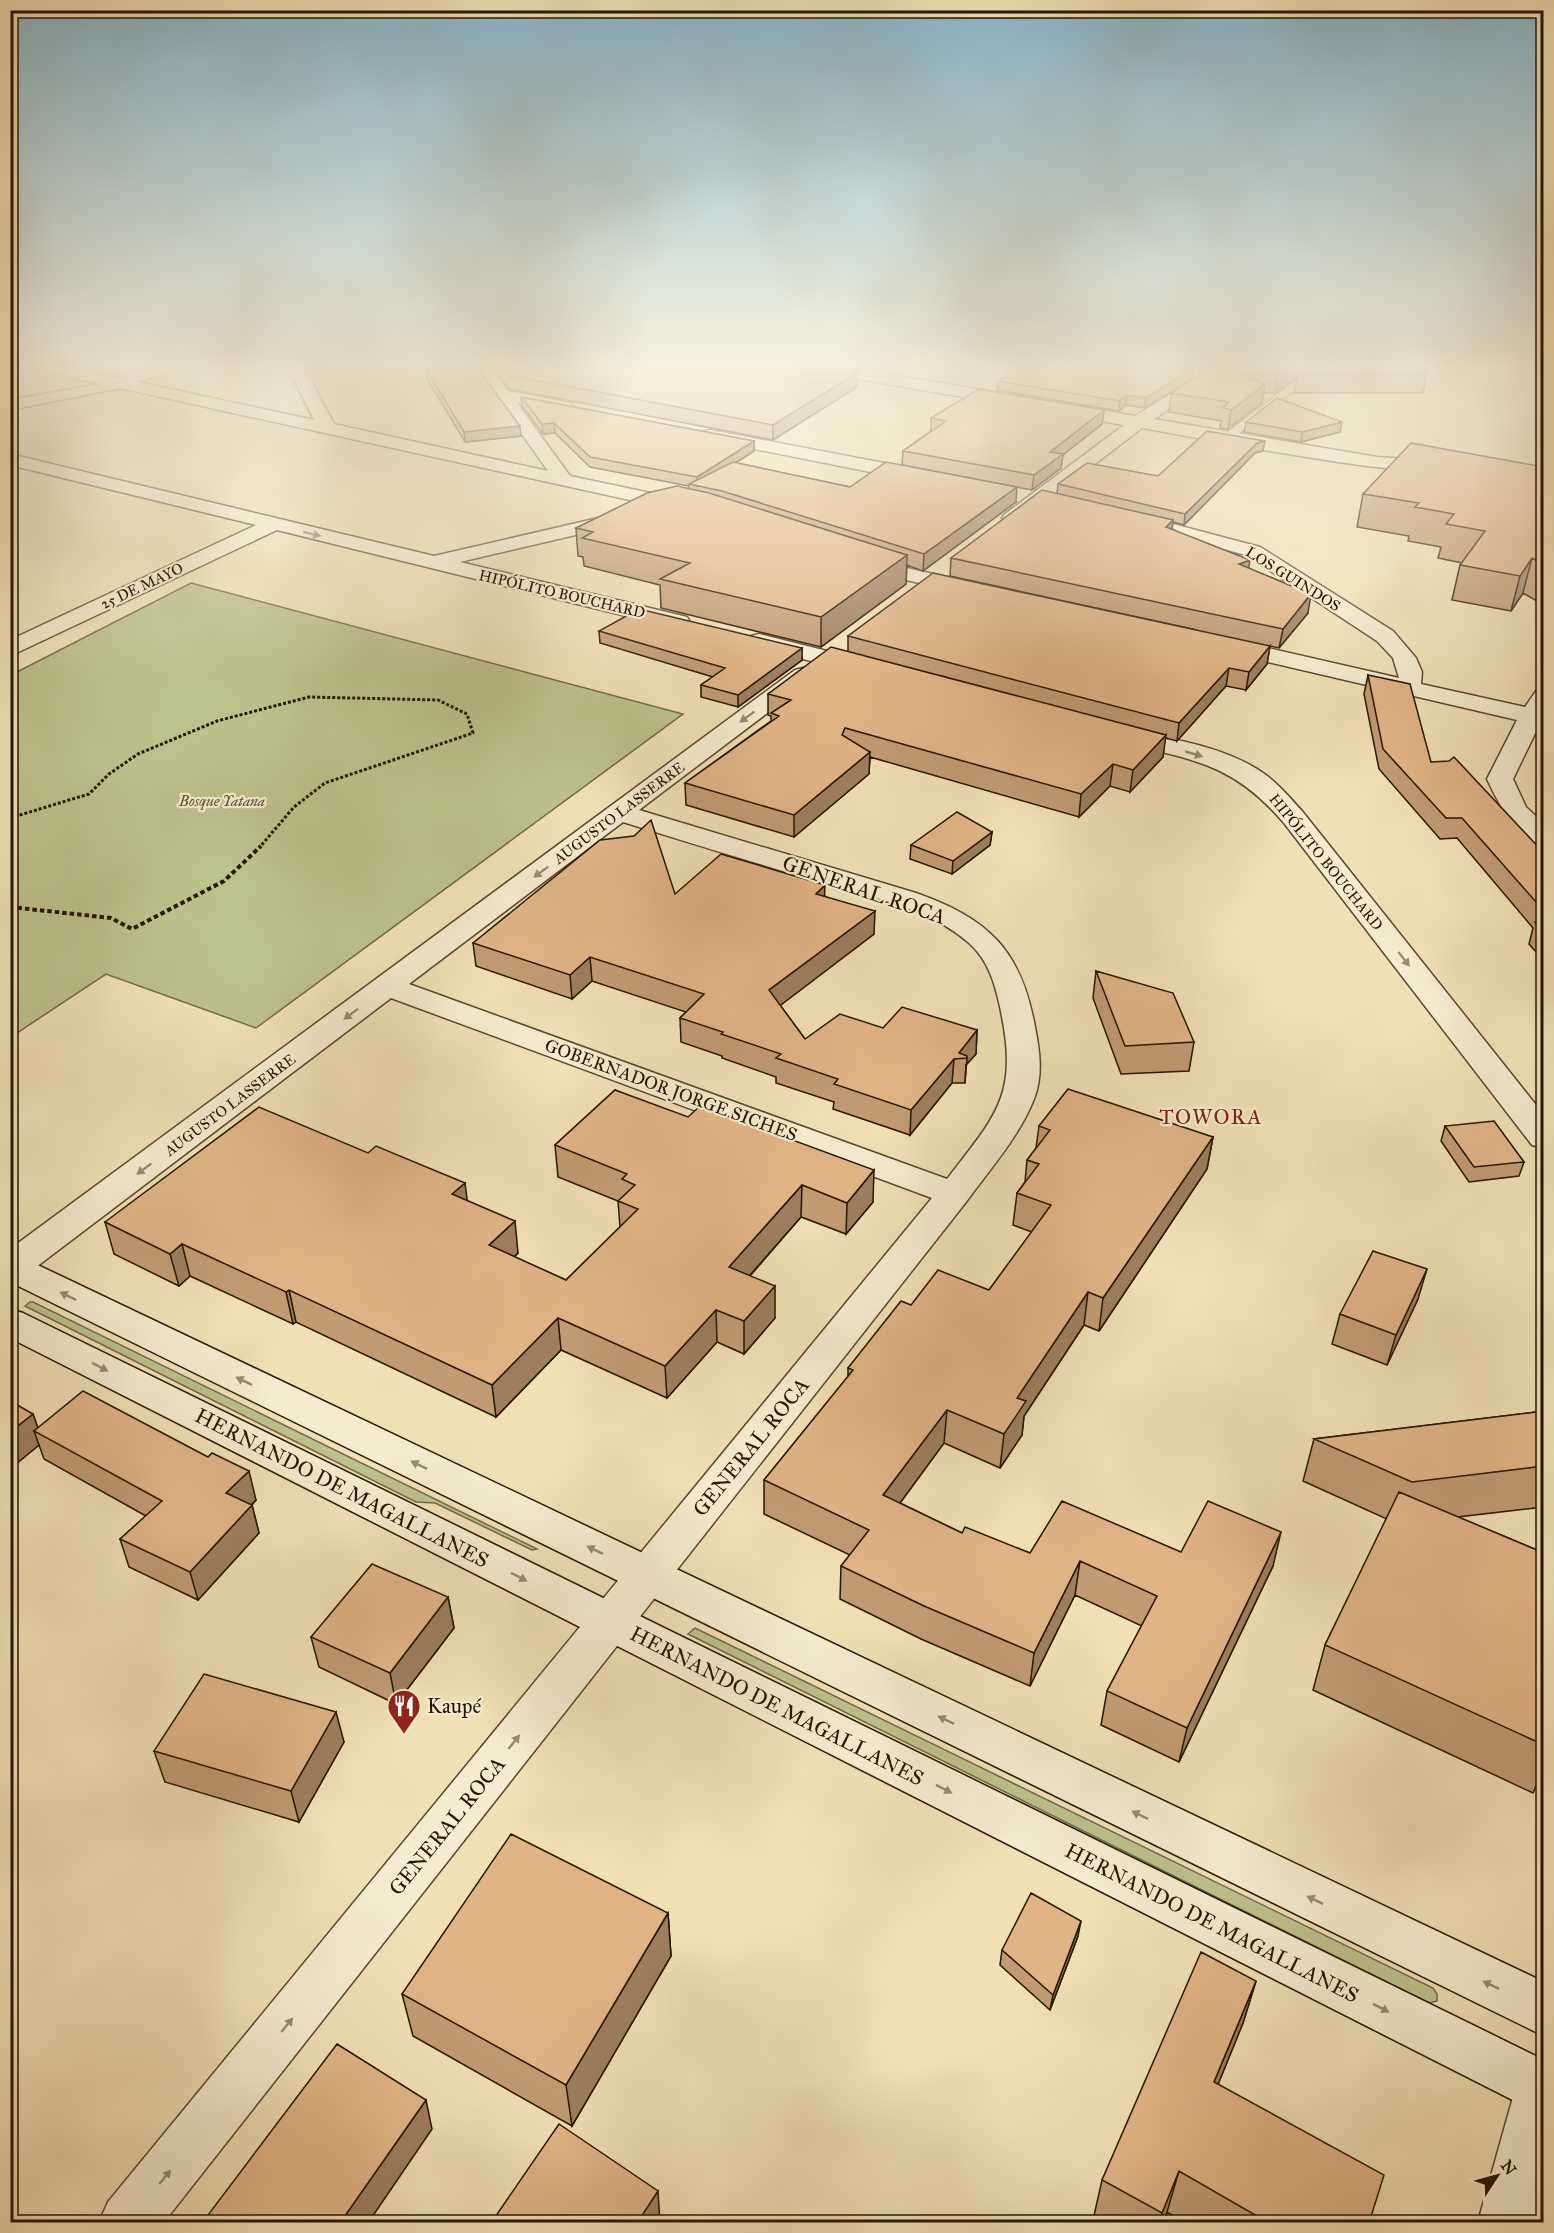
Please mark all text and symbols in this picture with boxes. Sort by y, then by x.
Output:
one-way arrow [303,529,321,539]
street label: LOS GUINDOS [1242,543,1344,615]
street label: 25 DE MAYO [98,559,186,613]
street label: HIPÓLITO BOUCHARD [477,565,647,622]
one-way arrow [739,711,755,723]
one-way arrow [1185,750,1203,759]
street label: AUGUSTO LASSERRE [549,758,688,869]
street label: HIPÓLITO BOUCHARD [1265,790,1387,934]
park label: Bosque Yatana [178,792,265,810]
street label: GENERAL ROCA [779,850,949,930]
one-way arrow [533,866,548,878]
one-way arrow [1397,951,1409,966]
one-way arrow [343,1008,359,1021]
street label: GOBERNADOR JORGE SICHES [541,1034,800,1147]
street label: AUGUSTO LASSERRE [160,1050,299,1161]
district label: TOWORA [1159,1104,1263,1130]
one-way arrow [137,1162,152,1174]
one-way arrow [60,1291,77,1300]
one-way arrow [92,1363,109,1372]
street label: GENERAL ROCA [687,1372,815,1522]
one-way arrow [235,1376,252,1385]
street label: HERNANDO DE MAGALLANES [191,1402,493,1574]
one-way arrow [411,1461,428,1470]
one-way arrow [586,1546,603,1555]
one-way arrow [510,1571,528,1581]
street label: HERNANDO DE MAGALLANES [626,1620,928,1792]
restaurant icon: Kaupé [386,1688,422,1735]
place label: Kaupé [427,1693,481,1719]
one-way arrow [937,1716,954,1725]
one-way arrow [507,1734,520,1749]
street label: GENERAL ROCA [383,1751,511,1901]
one-way arrow [936,1784,953,1794]
one-way arrow [1131,1810,1149,1820]
street label: HERNANDO DE MAGALLANES [1061,1837,1363,2009]
one-way arrow [1307,1895,1324,1904]
one-way arrow [1482,1980,1499,1989]
one-way arrow [1373,2003,1390,2013]
one-way arrow [280,2017,293,2033]
north arrow [1467,2146,1527,2206]
text: N [1497,2156,1521,2179]
one-way arrow [158,2169,171,2185]

